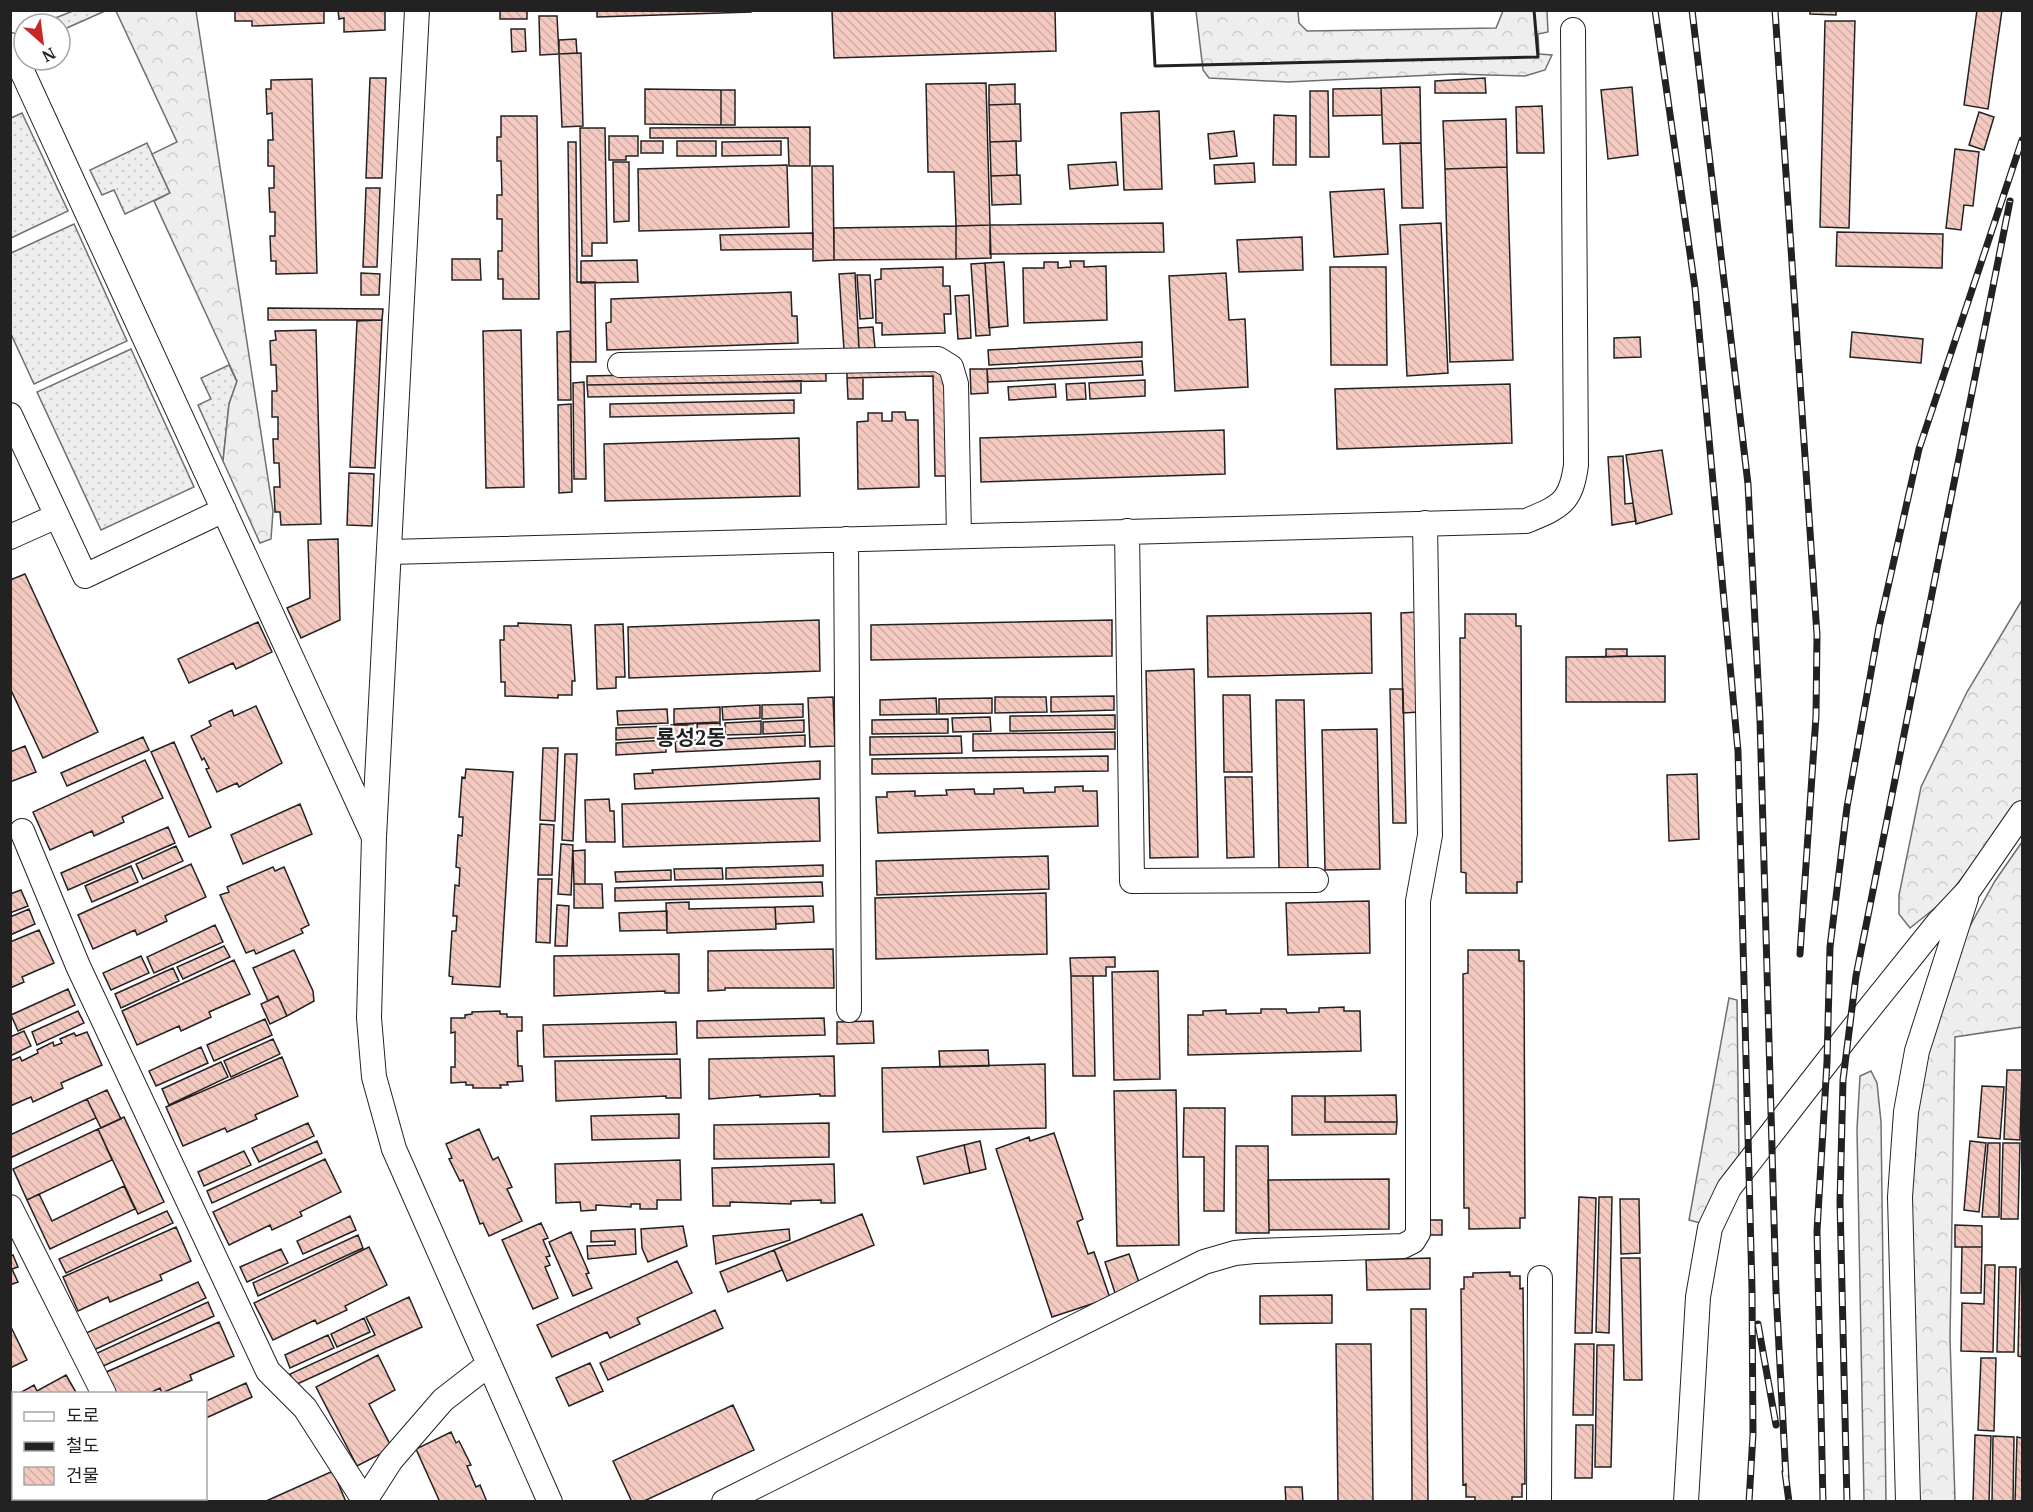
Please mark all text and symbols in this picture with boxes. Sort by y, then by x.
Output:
north arrow [12,12,72,72]
text: N [39,43,60,68]
district label: 룡성2동 [656,723,726,751]
legend [12,1392,207,1500]
text: 도로 [66,1403,99,1427]
text: 철도 [66,1433,99,1457]
text: 건물 [66,1463,99,1487]

